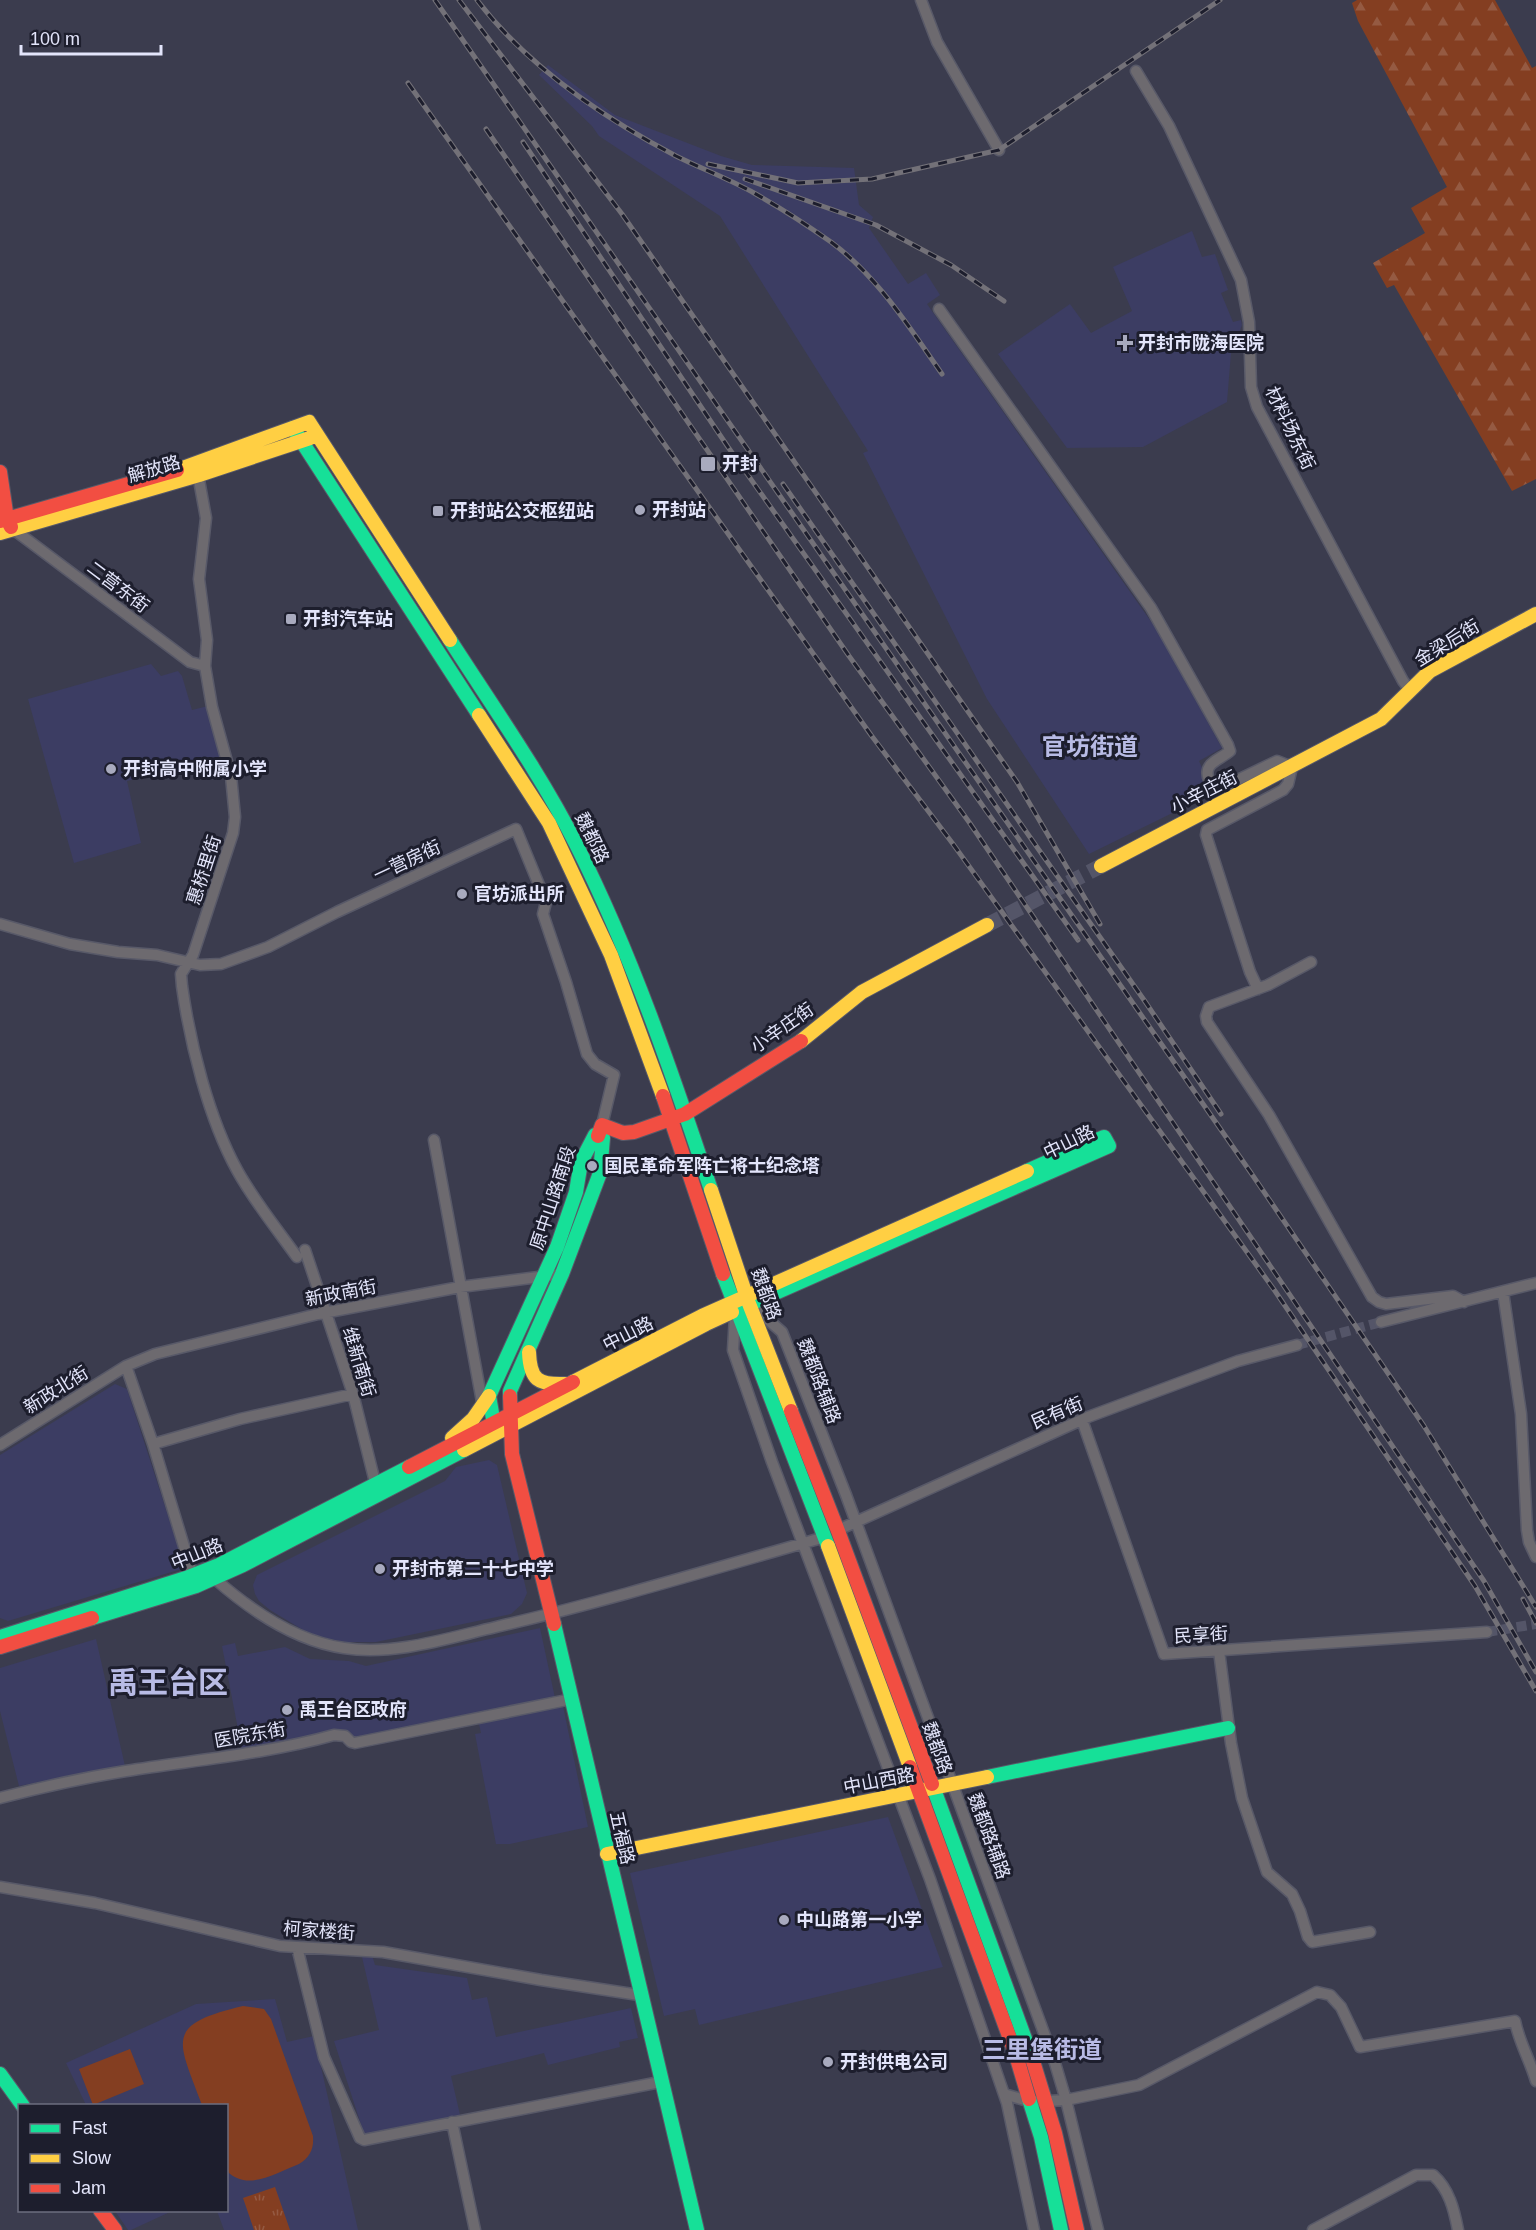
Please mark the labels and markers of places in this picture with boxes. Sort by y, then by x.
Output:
place label: 开封市陇海医院 [1138,333,1264,353]
marker: 开封市陇海医院 [1116,334,1134,352]
place label: 开封 [722,454,758,474]
marker: 开封 [699,455,717,473]
place label: 开封站 [652,500,706,520]
place label: 开封站公交枢纽站 [450,501,594,521]
marker: 开封站 [633,503,647,517]
marker: 开封站公交枢纽站 [431,504,445,518]
place label: 开封汽车站 [303,609,393,629]
marker: 开封汽车站 [284,612,298,626]
place label: 开封高中附属小学 [123,759,267,779]
marker: 开封高中附属小学 [104,762,118,776]
place label: 官坊派出所 [474,884,564,904]
marker: 官坊派出所 [455,887,469,901]
place label: 国民革命军阵亡将士纪念塔 [604,1155,820,1176]
marker: 国民革命军阵亡将士纪念塔 [585,1159,599,1173]
place label: 开封市第二十七中学 [392,1559,554,1579]
marker: 开封市第二十七中学 [373,1562,387,1576]
place label: 禹王台区政府 [299,1699,407,1720]
marker: 禹王台区政府 [280,1703,294,1717]
place label: 中山路第一小学 [796,1910,922,1930]
marker: 中山路第一小学 [777,1913,791,1927]
place label: 开封供电公司 [840,2052,948,2072]
marker: 开封供电公司 [821,2055,835,2069]

